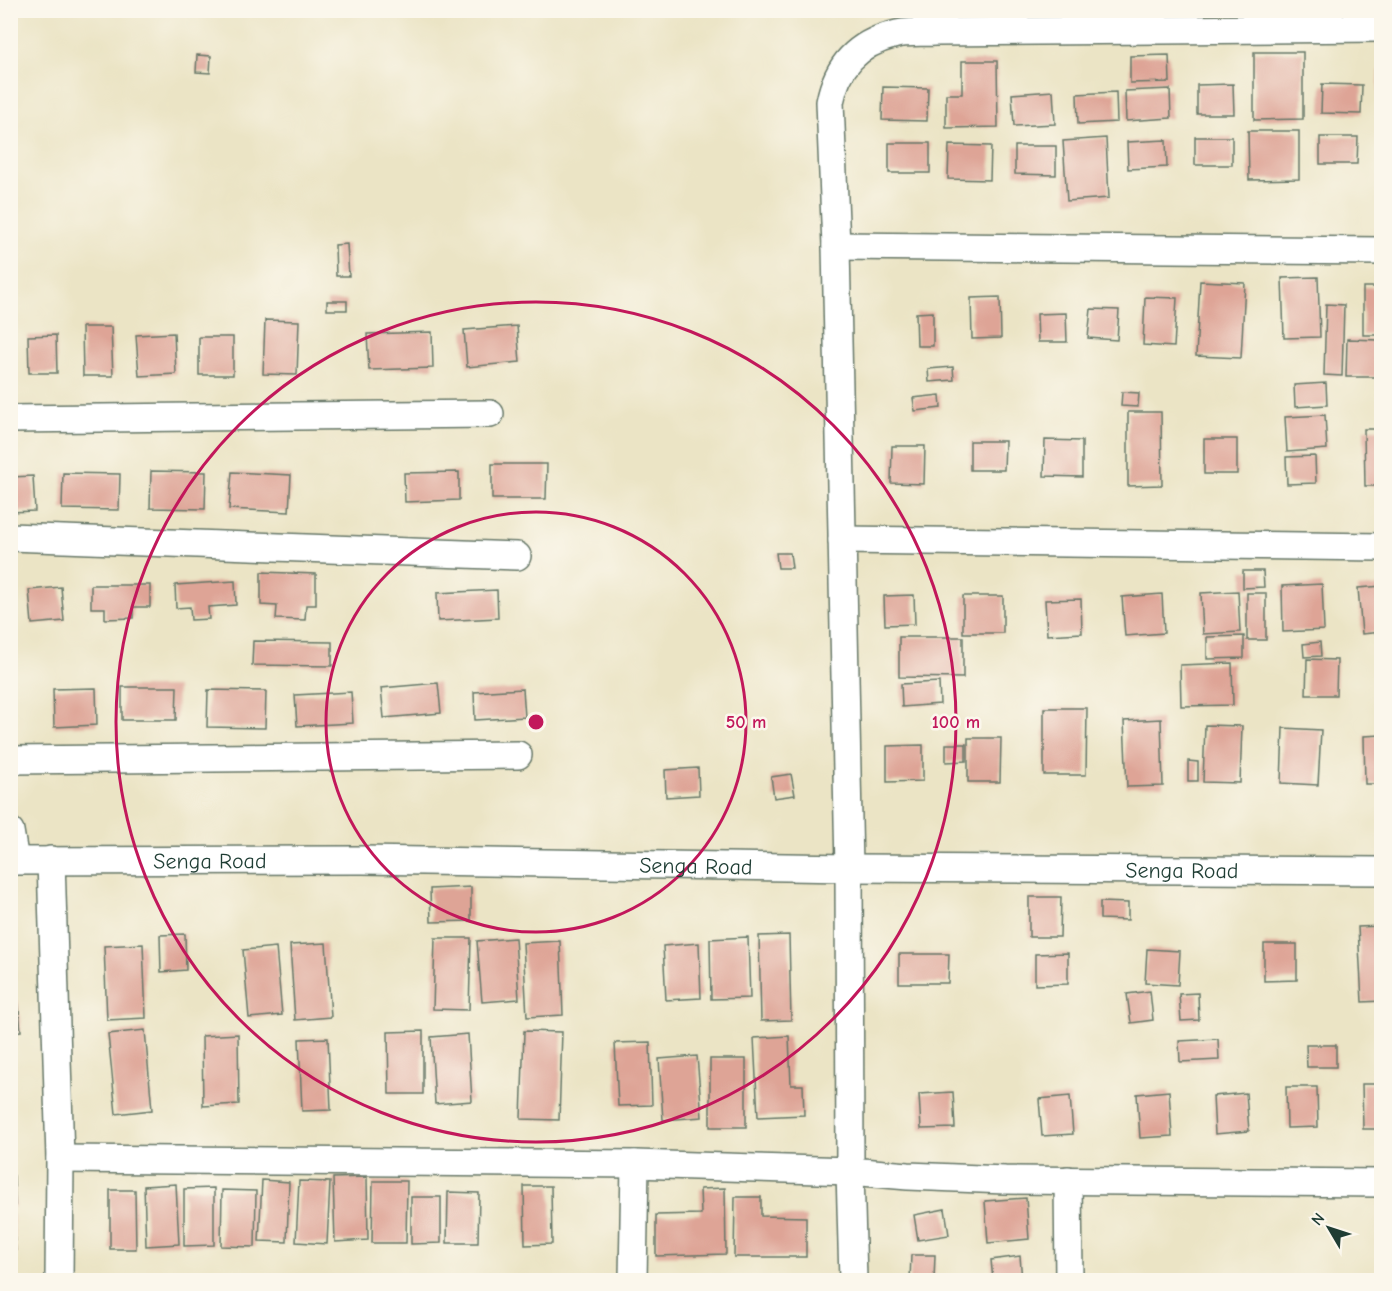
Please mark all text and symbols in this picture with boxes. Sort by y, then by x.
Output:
centre of rings [526,712,546,732]
text: 50 m [726,712,766,733]
text: 100 m [932,712,980,733]
street label: Senga Road [153,848,267,875]
street label: Senga Road [639,853,753,880]
street label: Senga Road [1125,858,1239,884]
north arrow [1299,1198,1359,1258]
text: N [1308,1209,1328,1229]

